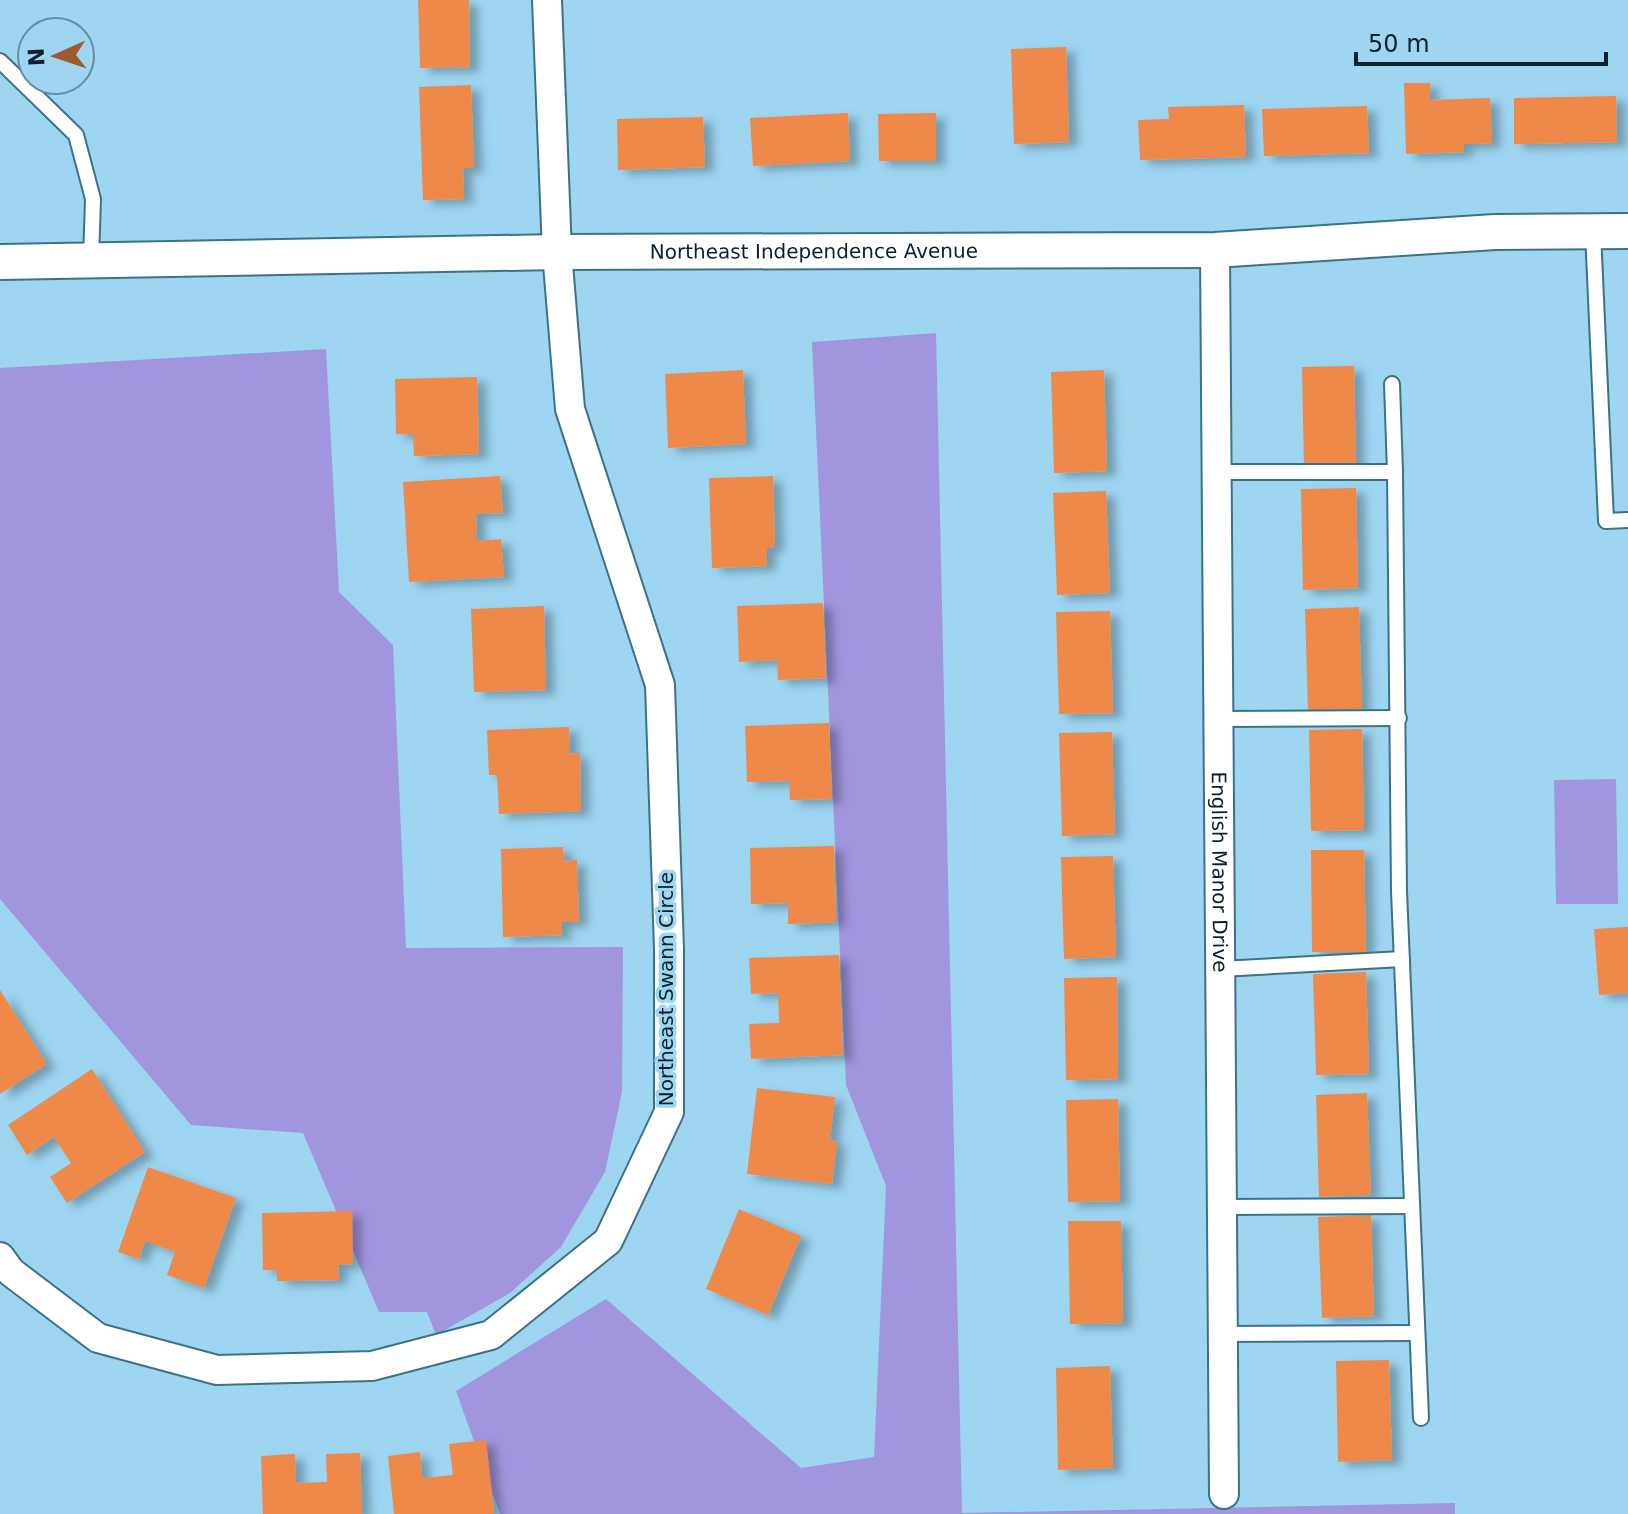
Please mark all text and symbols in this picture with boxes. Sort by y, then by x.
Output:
north arrow [16,16,96,96]
scale bar [1356,16,1606,66]
text: 50 m [1368,30,1430,58]
text: N [24,47,49,67]
street label: Northeast Independence Avenue [650,239,978,264]
street label: English Manor Drive [1207,771,1232,973]
street label: Northeast Swann Circle [654,872,678,1106]

